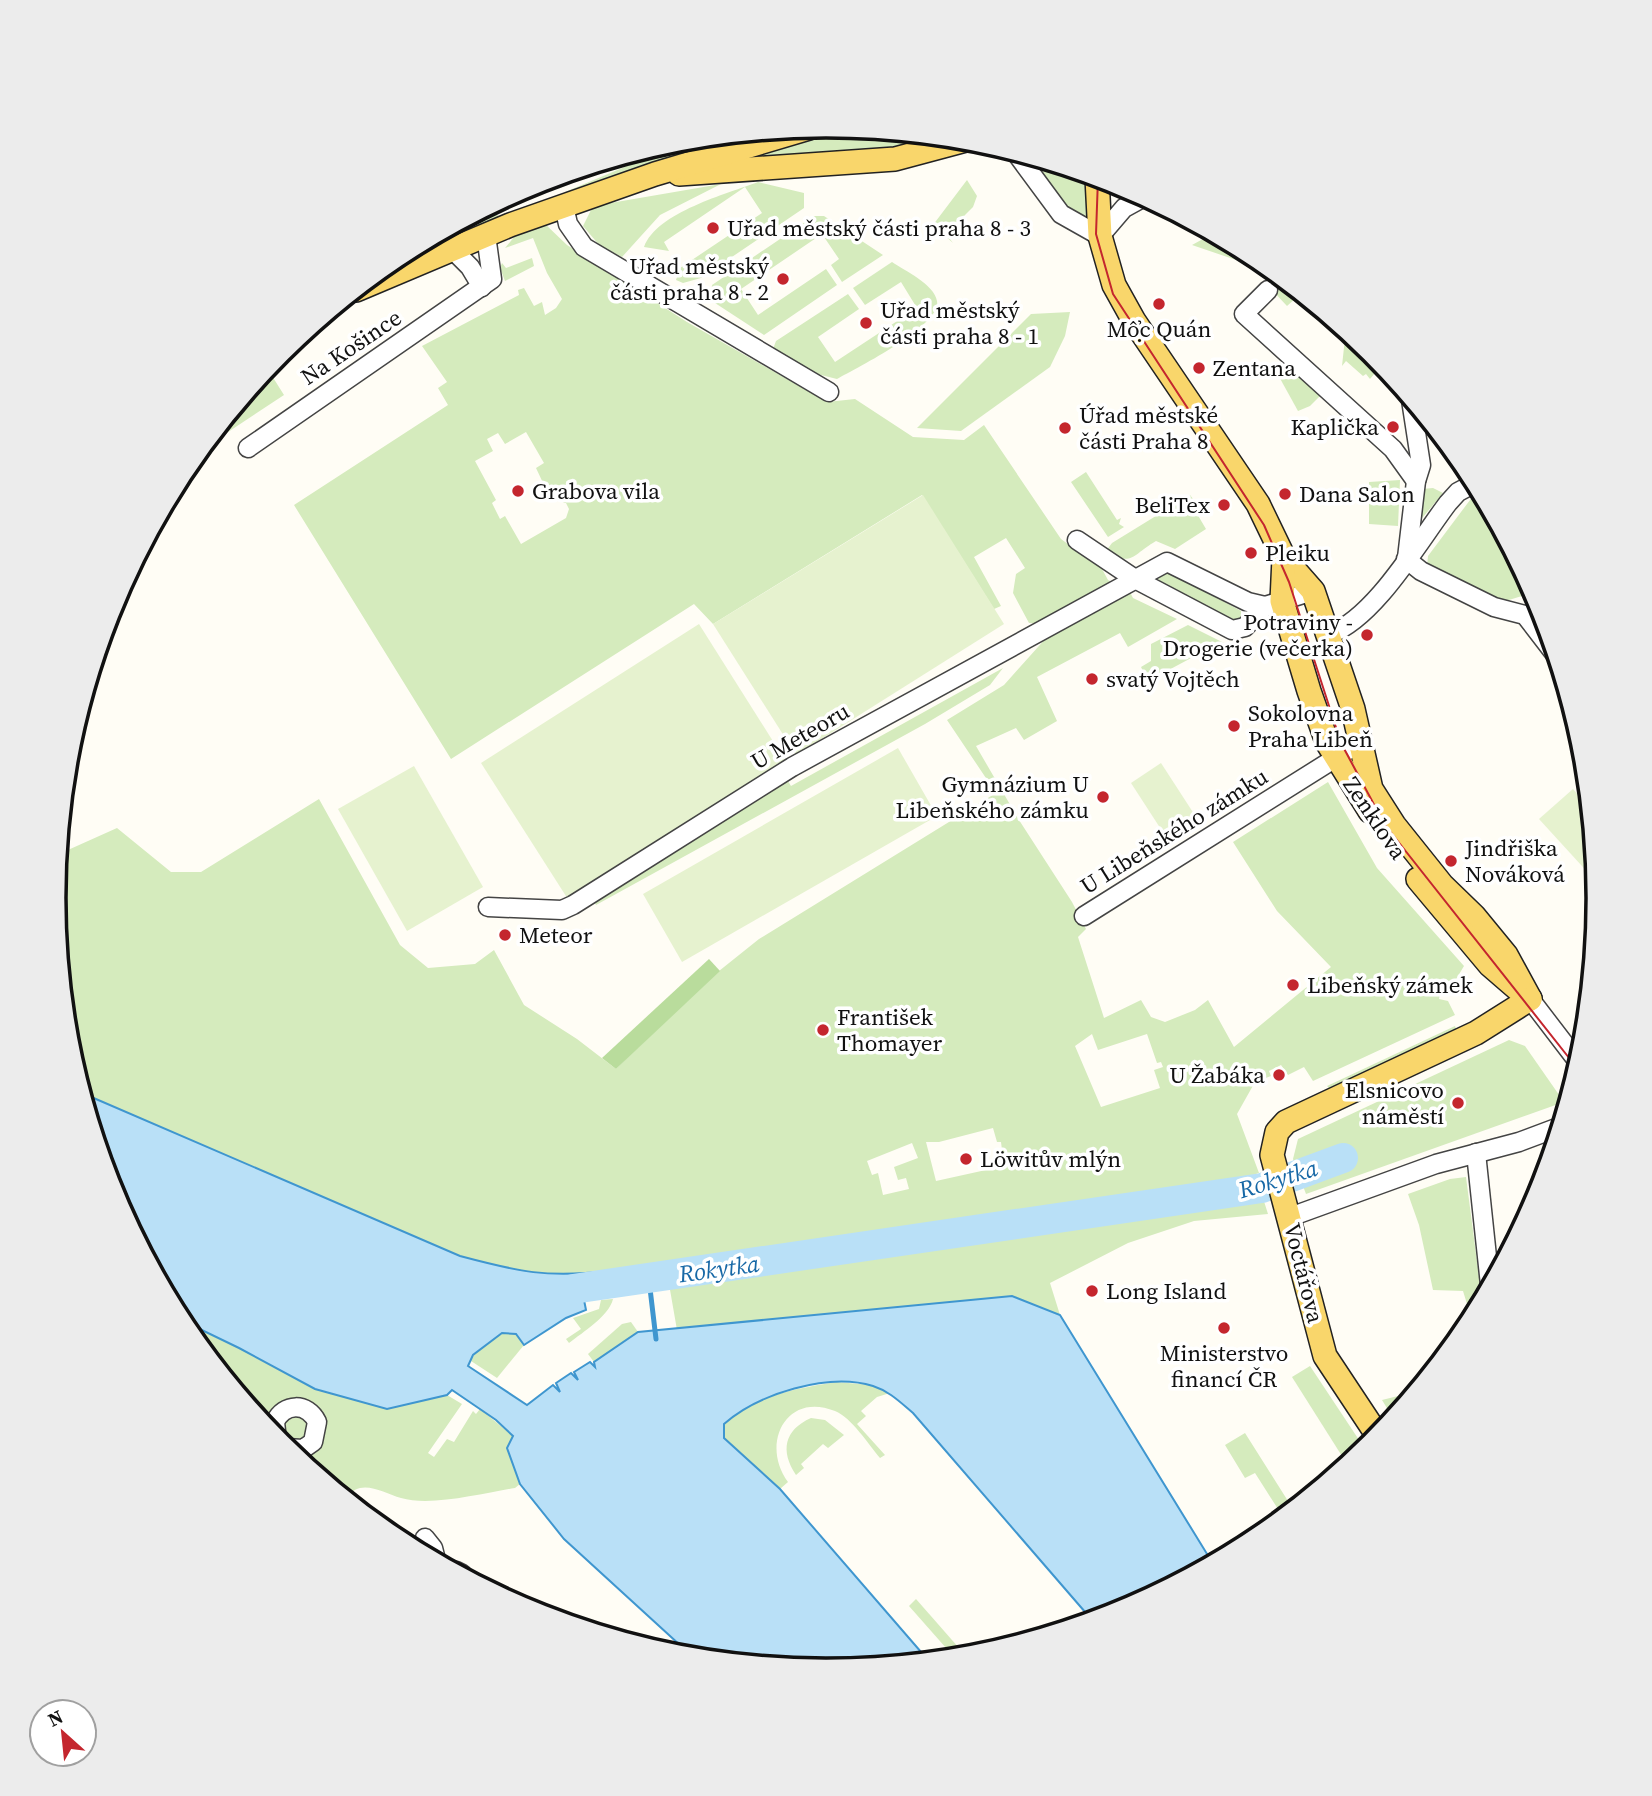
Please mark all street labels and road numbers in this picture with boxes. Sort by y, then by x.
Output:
street label: Na Košince [294,302,408,392]
street label: U Meteoru [745,695,855,777]
street label: U Libeňského zámku [1074,760,1274,902]
street label: Zenklova [1336,770,1415,866]
street label: Voctářova [1276,1220,1332,1327]

